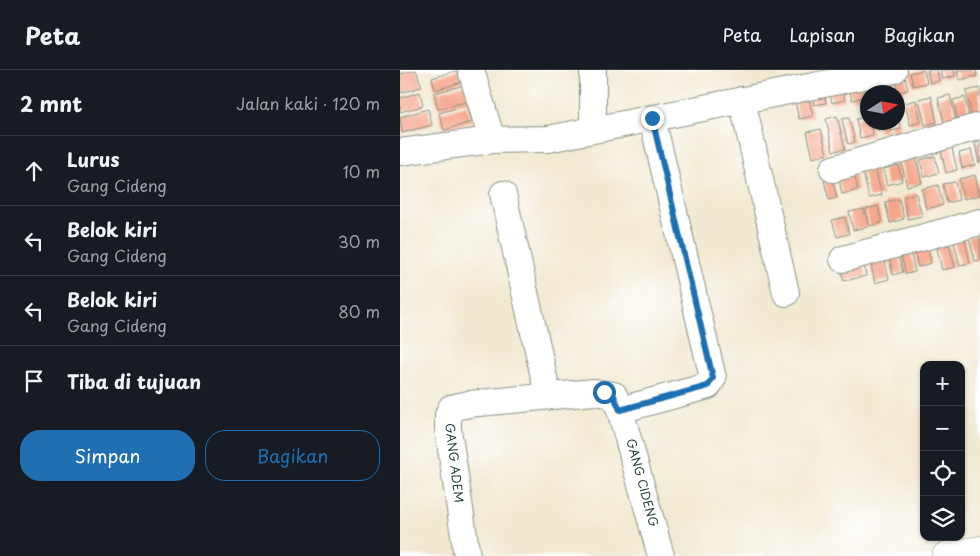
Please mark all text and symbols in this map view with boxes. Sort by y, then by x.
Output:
text: Peta [25,17,81,53]
text: Peta [723,21,761,48]
text: Lapisan [789,21,855,48]
text: Bagikan [883,21,955,48]
north arrow [860,85,905,130]
text: 2 mnt [20,87,82,119]
text: Jalan kaki · 120 m [236,91,380,115]
route end [641,107,664,130]
text: Lurus [67,145,120,173]
icon: ahead [20,157,48,185]
text: 10 m [343,159,380,183]
text: Gang Cideng [67,173,167,197]
text: Belok kiri [67,215,157,243]
icon: left [20,227,48,255]
text: 30 m [338,229,380,253]
text: Gang Cideng [67,243,167,267]
text: Belok kiri [67,285,157,313]
icon: left [20,297,48,325]
text: 80 m [338,299,380,323]
text: Gang Cideng [67,313,167,337]
map controls [920,361,965,541]
button: + [920,361,965,406]
icon: arrive [20,367,48,395]
text: Tiba di tujuan [67,367,201,395]
route start [593,381,616,404]
button: − [920,406,965,451]
street label: GANG ADEM [441,422,469,504]
button: Simpan [20,430,195,481]
button: Bagikan [205,430,380,481]
street label: GANG CIDENG [622,436,663,529]
button: locate [920,451,965,496]
button: layers [920,496,965,541]

